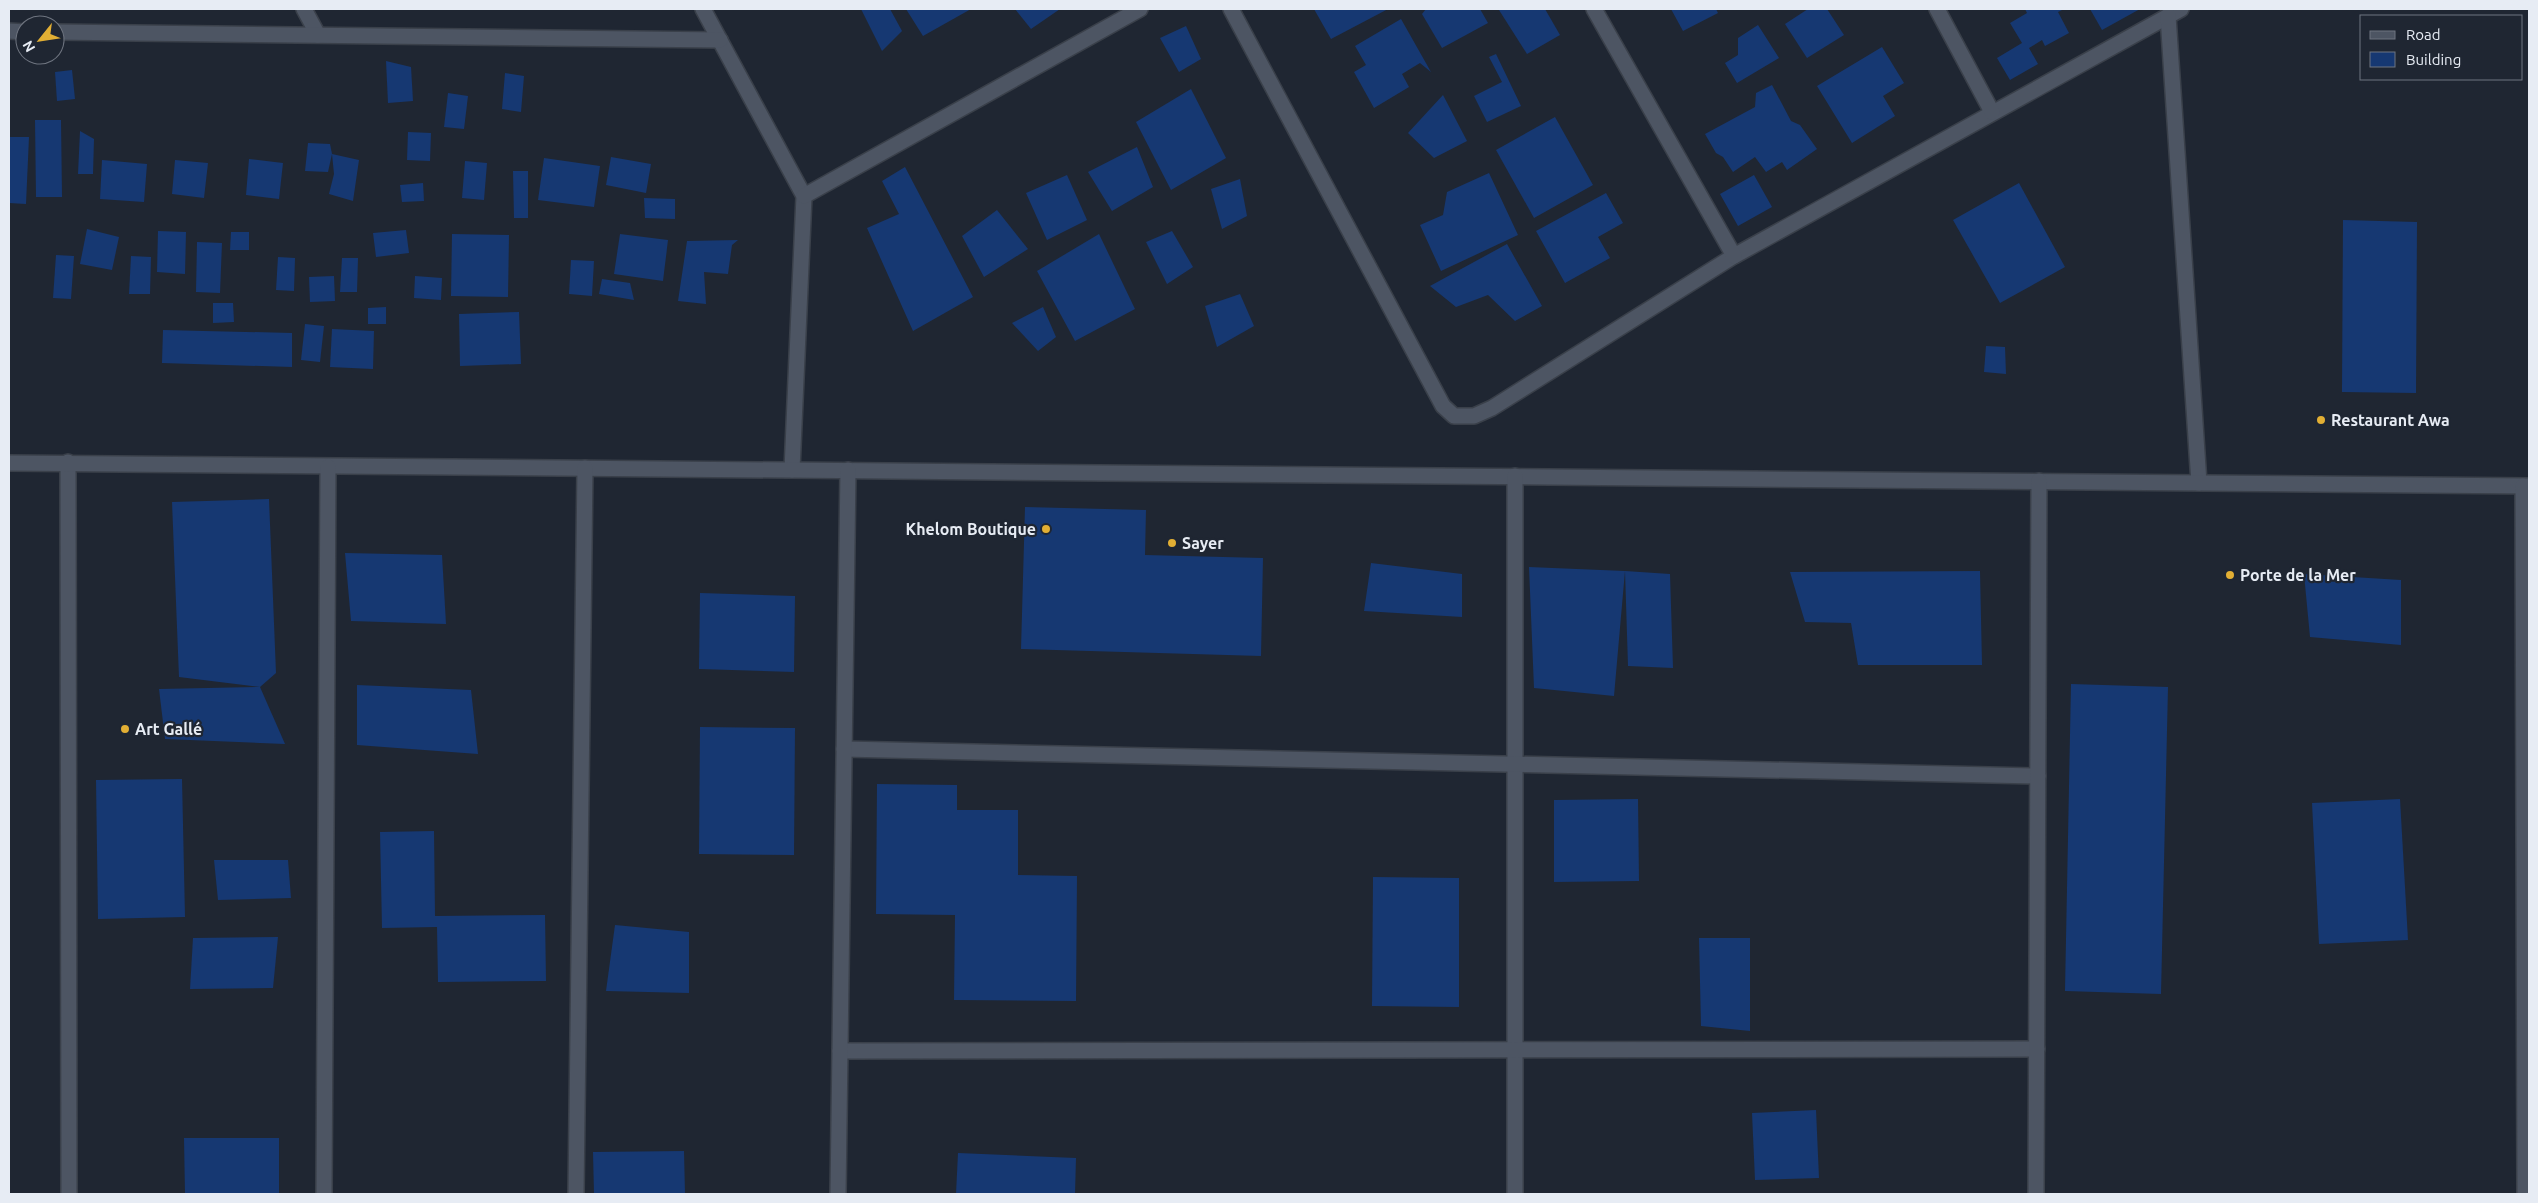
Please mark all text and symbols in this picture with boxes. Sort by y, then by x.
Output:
north arrow [15,15,65,65]
legend [2360,15,2523,80]
text: Road [2406,26,2441,43]
text: N [19,38,38,55]
text: Building [2406,51,2461,68]
place label: Restaurant Awa [2331,411,2450,429]
marker: Restaurant Awa [2315,414,2327,426]
place label: Khelom Boutique [906,520,1036,538]
marker: Khelom Boutique [1040,523,1052,535]
place label: Sayer [1182,534,1224,552]
marker: Sayer [1166,537,1178,549]
place label: Porte de la Mer [2240,566,2356,584]
marker: Porte de la Mer [2224,569,2236,581]
place label: Art Gallé [135,720,202,738]
marker: Art Gallé [119,723,131,735]

